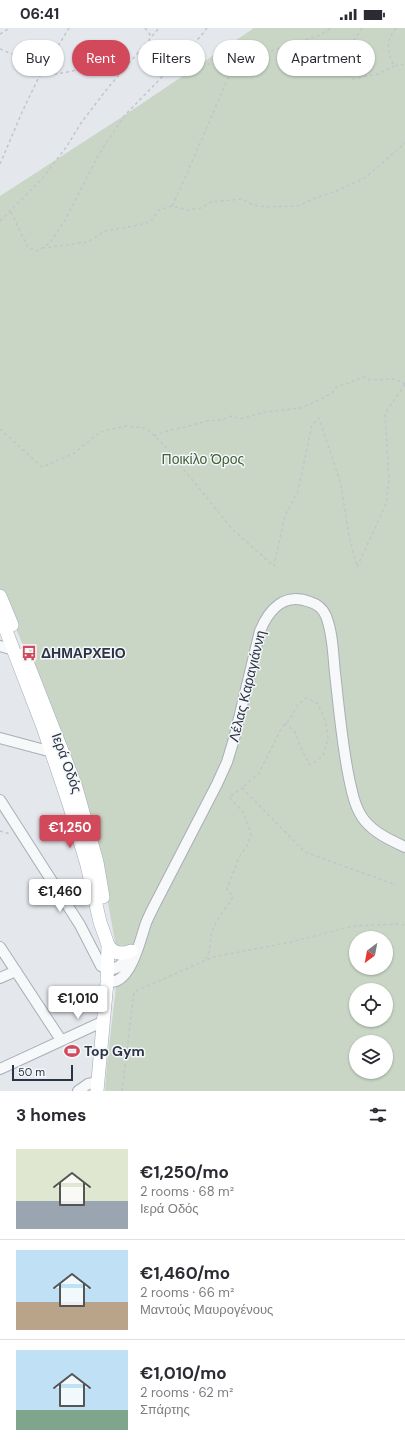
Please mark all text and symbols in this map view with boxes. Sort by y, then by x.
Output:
text: 06:41 [20,4,59,24]
chip: Buy [12,40,64,76]
chip: Rent [72,40,130,76]
chip: Filters [138,40,205,76]
chip: New [213,40,269,76]
chip: Apartment [277,40,375,76]
park label: Ποικίλο Όρος [162,450,245,468]
street label: Λέλας Καραγιάννη [224,628,270,744]
bus stop icon: ΔΗΜΑΡΧΕΙΟ [20,644,38,662]
place label: ΔΗΜΑΡΧΕΙΟ [41,644,126,662]
street label: Ιερά Οδός [48,730,86,796]
pin: €1,250 [37,815,103,849]
text: €1,250 [49,819,91,836]
pin: €1,460 [27,879,93,913]
text: €1,460 [38,883,82,900]
north arrow [349,931,393,975]
map controls [349,931,393,1079]
button: locate [349,983,393,1027]
pin: €1,010 [45,986,111,1020]
text: €1,010 [57,990,99,1007]
button: layers [349,1035,393,1079]
sports icon: Top Gym [63,1042,81,1060]
place label: Top Gym [84,1042,145,1060]
scale bar [12,1063,73,1082]
text: 50 m [18,1065,45,1079]
text: 3 homes [16,1104,86,1126]
icon: filters [367,1104,389,1126]
text: €1,250/mo [140,1161,229,1183]
icon: home [48,1165,96,1213]
text: 2 rooms · 68 m² [140,1183,234,1200]
text: Ιερά Οδός [140,1200,199,1217]
text: €1,460/mo [140,1262,230,1284]
icon: home [48,1266,96,1314]
text: 2 rooms · 66 m² [140,1284,234,1301]
text: Μαντούς Μαυρογένους [140,1301,273,1318]
text: €1,010/mo [140,1362,227,1384]
icon: home [48,1366,96,1414]
text: 2 rooms · 62 m² [140,1384,233,1401]
text: Σπάρτης [140,1401,190,1418]

